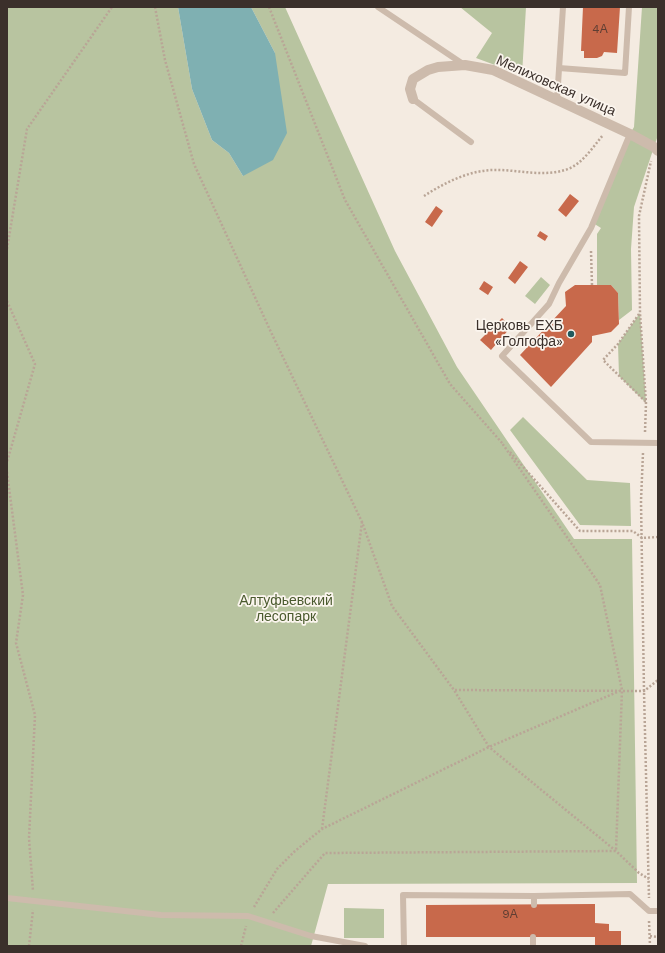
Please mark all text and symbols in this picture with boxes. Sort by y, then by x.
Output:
house number: 4А [592,22,608,36]
street label: Мелиховская улица [494,52,618,120]
place label: Церковь ЕХБ «Голгофа» [476,318,563,350]
marker: Церковь ЕХБ «Голгофа» [566,329,576,339]
park label: Алтуфьевский лесопарк [239,593,333,626]
house number: 9А [502,907,518,921]

